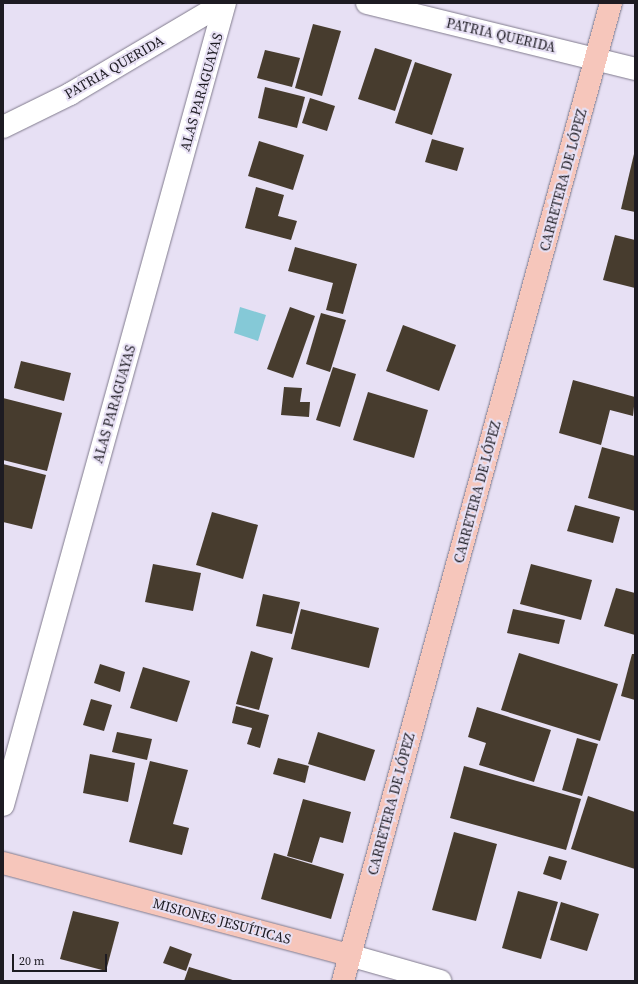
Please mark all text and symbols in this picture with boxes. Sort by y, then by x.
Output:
street label: PATRIA QUERIDA [445,14,557,56]
street label: ALAS PARAGUAYAS [176,31,226,153]
street label: PATRIA QUERIDA [61,32,167,102]
street label: CARRETERA DE LÓPEZ [536,107,590,253]
street label: ALAS PARAGUAYAS [89,343,139,465]
street label: CARRETERA DE LÓPEZ [450,419,504,565]
street label: CARRETERA DE LÓPEZ [364,731,418,877]
street label: MISIONES JESUÍTICAS [151,894,293,948]
scale bar [14,946,109,972]
text: 20 m [19,953,45,969]

